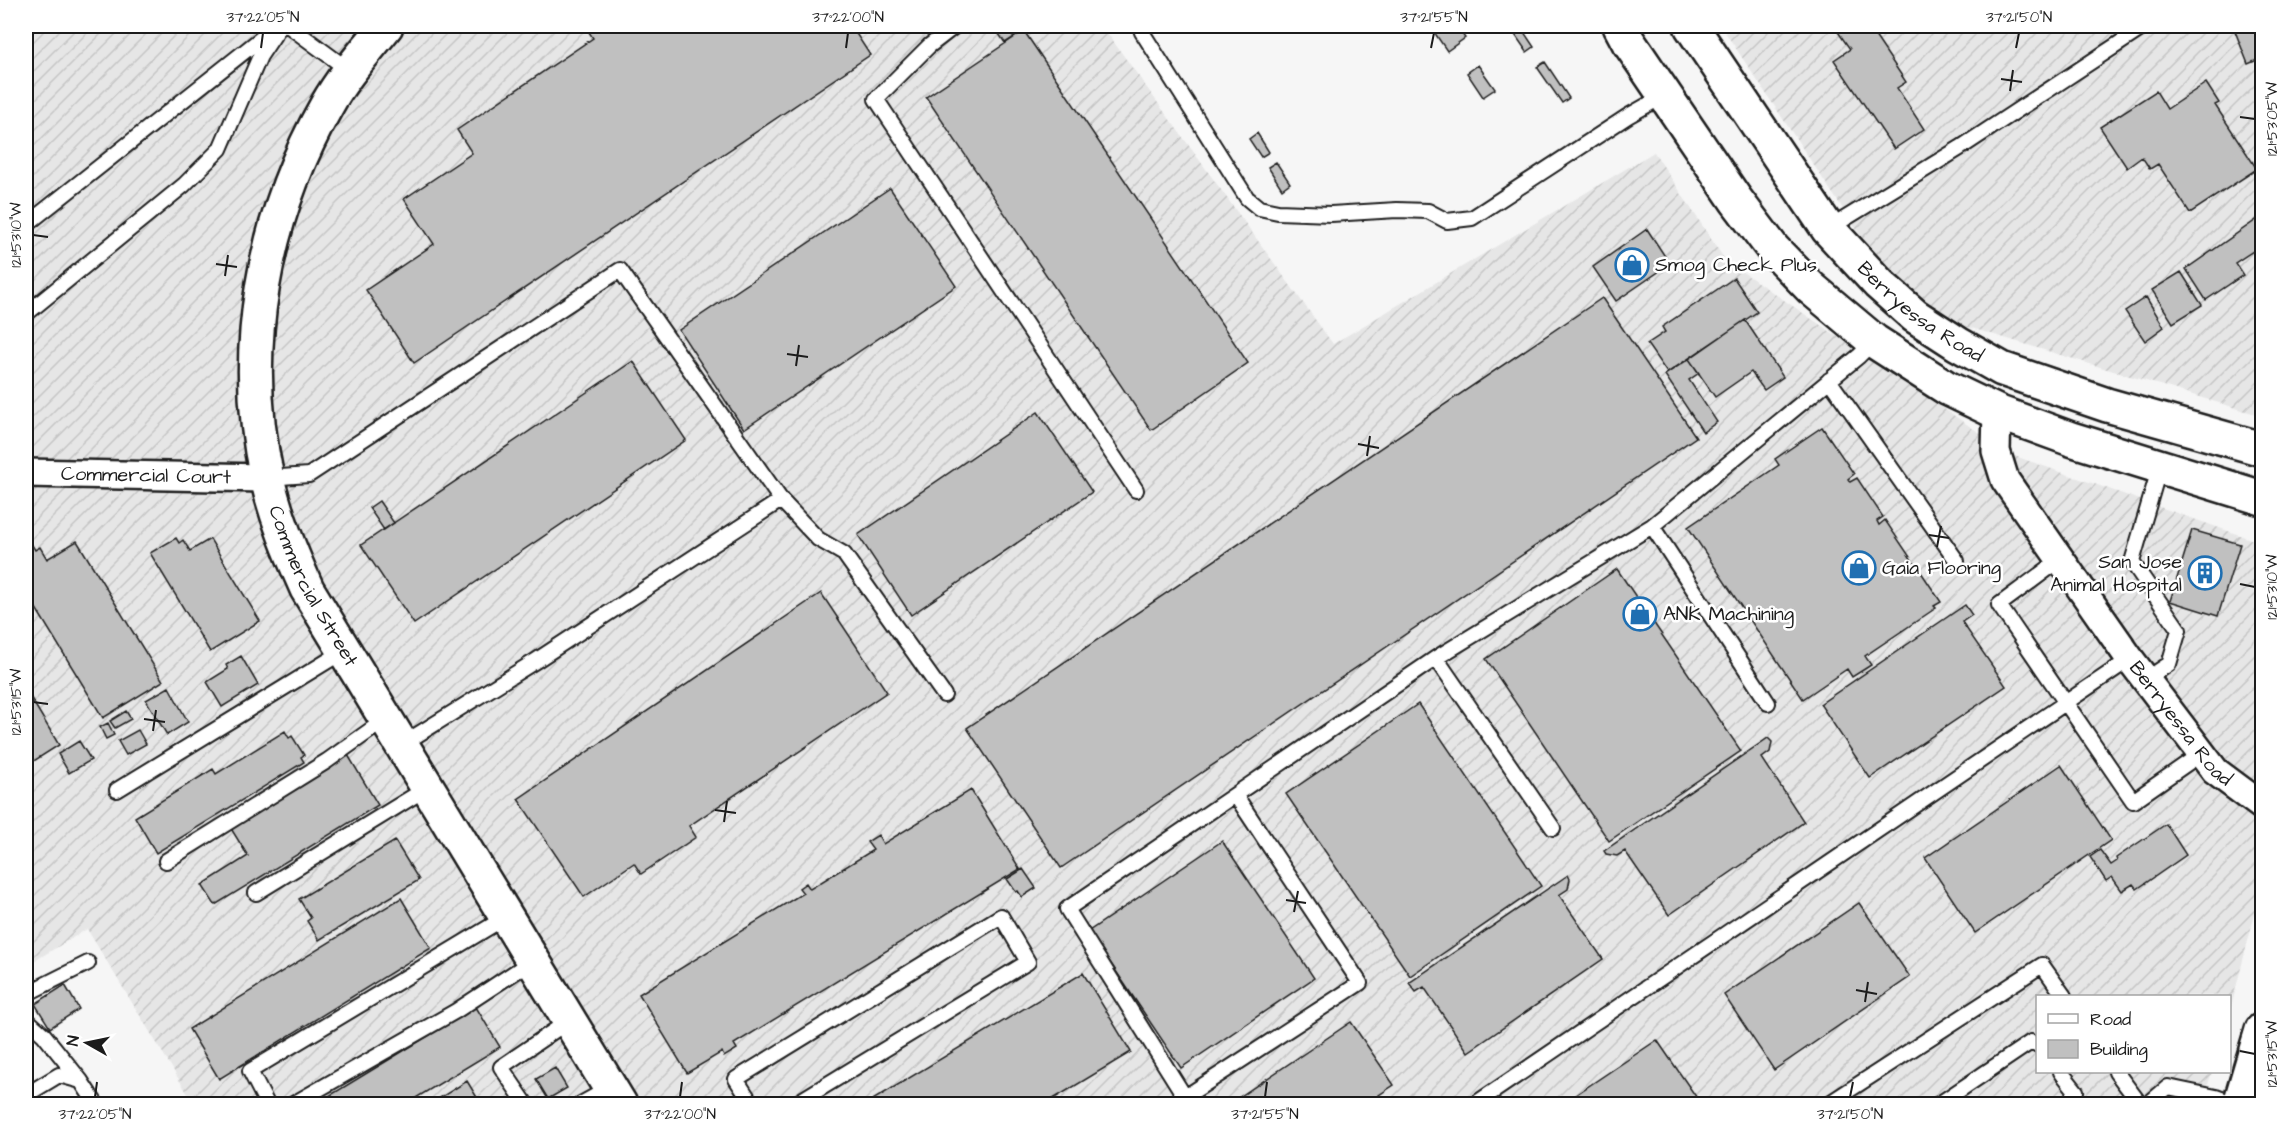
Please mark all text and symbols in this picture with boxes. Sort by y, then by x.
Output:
text: 37°22'05"N [227,7,299,28]
text: 37°22'00"N [812,7,884,28]
text: 37°21'55"N [1400,7,1468,28]
text: 37°21'50"N [1986,7,2052,28]
text: 121°53'05"W [2262,82,2283,156]
text: 121°53'10"W [6,202,27,268]
shop icon: Smog Check Plus [1614,247,1650,283]
place label: Smog Check Plus [1655,251,1817,280]
street label: Berryessa Road [1851,255,1989,370]
street label: Commercial Court [61,460,231,491]
street label: Commercial Street [261,502,365,672]
place label: San Jose Animal Hospital [2050,548,2182,599]
shop icon: Gaia Flooring [1841,550,1877,586]
place label: Gaia Flooring [1882,554,2001,583]
text: 121°53'10"W [2262,554,2283,620]
building icon: San Jose Animal Hospital [2187,555,2223,591]
shop icon: ANK Machining [1622,596,1658,632]
place label: ANK Machining [1663,600,1794,629]
street label: Berryessa Road [2122,655,2238,793]
text: 121°53'15"W [6,669,27,735]
legend [2036,995,2231,1073]
text: Road [2090,1007,2131,1032]
north arrow [57,1013,117,1073]
text: 121°53'15"W [2262,1021,2283,1087]
text: N [62,1034,85,1047]
text: Building [2090,1037,2148,1063]
text: 37°22'05"N [59,1104,131,1125]
text: 37°22'00"N [644,1104,716,1125]
text: 37°21'55"N [1231,1104,1299,1125]
text: 37°21'50"N [1817,1104,1883,1125]

